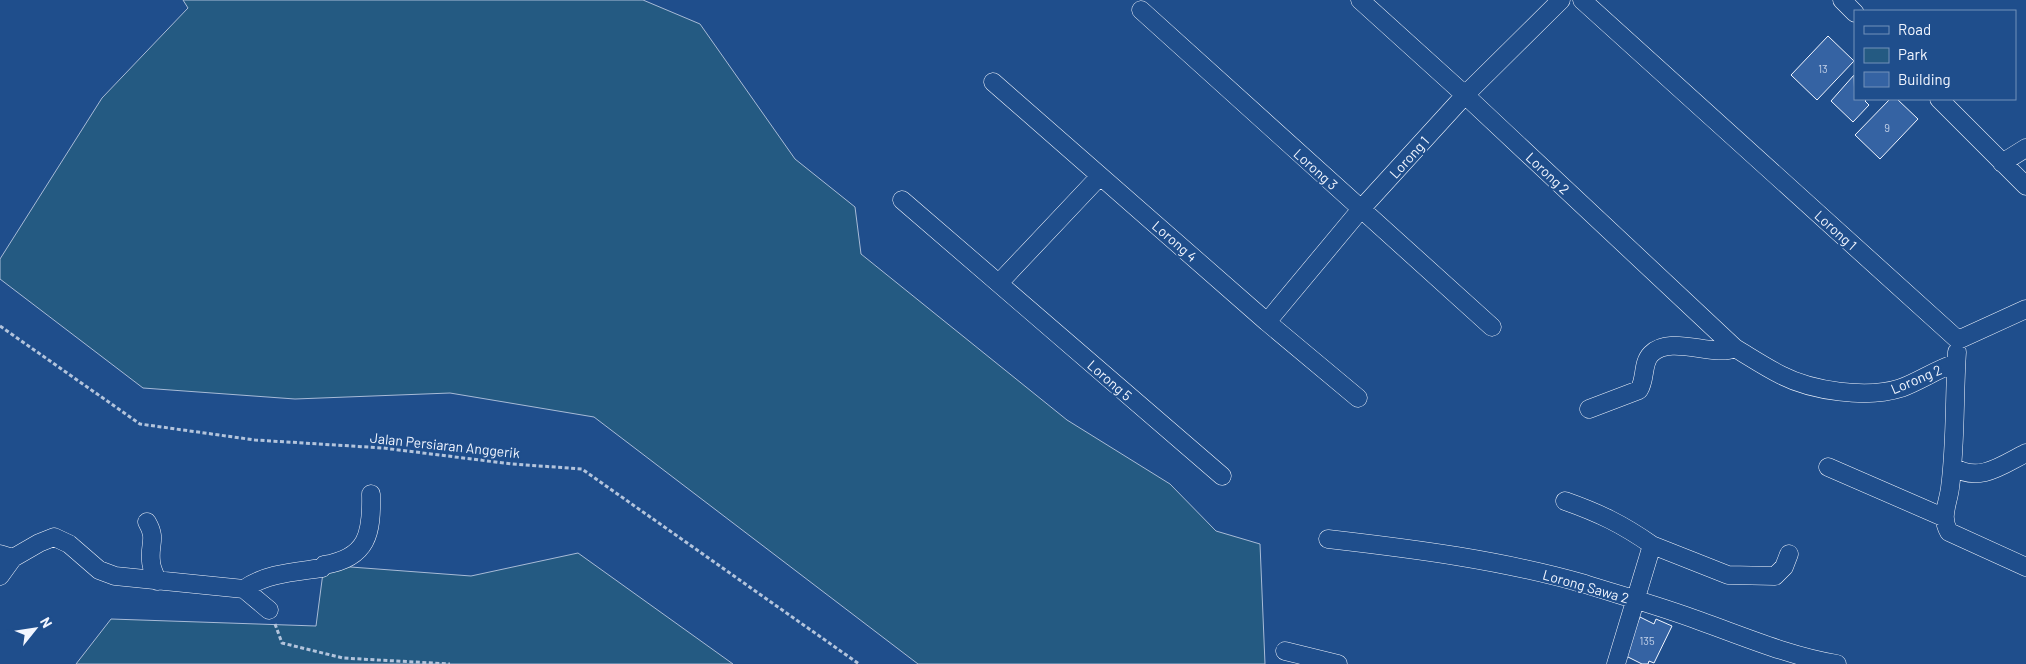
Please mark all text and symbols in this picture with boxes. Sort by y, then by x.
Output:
legend [1854,10,2016,100]
text: Road [1898,20,1931,38]
text: Park [1898,45,1928,63]
house number: 13 [1818,62,1828,75]
text: Building [1898,70,1951,88]
house number: 9 [1884,121,1890,134]
street label: Lorong 1 [1386,132,1432,182]
street label: Lorong 3 [1291,145,1341,193]
street label: Lorong 2 [1523,149,1573,197]
street label: Lorong 1 [1811,207,1861,253]
street label: Lorong 4 [1149,217,1201,265]
street label: Lorong 5 [1084,356,1136,404]
street label: Lorong 2 [1888,361,1944,397]
street label: Jalan Persiaran Anggerik [369,429,521,461]
street label: Lorong Sawa 2 [1541,566,1631,606]
north arrow [10,604,60,654]
text: N [37,614,56,631]
house number: 135 [1639,634,1655,647]

